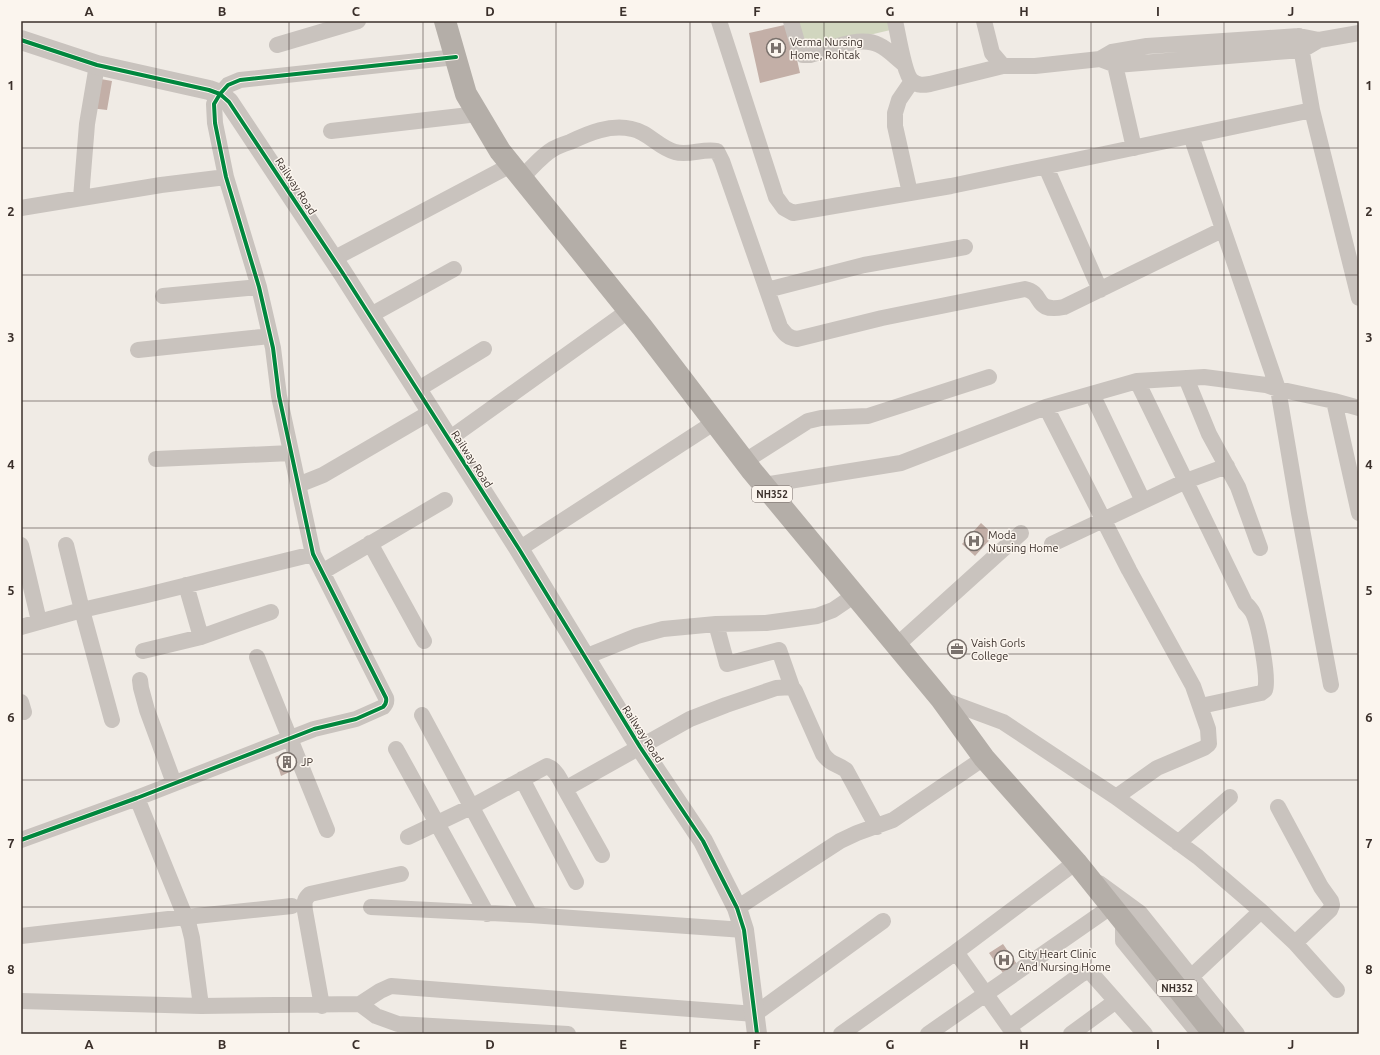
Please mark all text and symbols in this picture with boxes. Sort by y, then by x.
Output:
text: A [84,4,94,18]
text: B [218,4,227,18]
text: C [352,4,361,18]
text: D [485,4,495,18]
text: E [619,4,627,18]
text: F [753,4,761,18]
text: G [886,4,895,18]
text: H [1019,4,1029,18]
text: I [1156,4,1160,18]
text: J [1288,4,1294,18]
place label: Verma Nursing Home, Rohtak [790,36,863,61]
hospital icon: Verma Nursing Home, Rohtak [765,37,787,59]
text: 1 [7,78,15,92]
text: 1 [1365,78,1373,92]
street label: Railway Road [273,155,319,217]
text: 2 [7,204,15,218]
text: 2 [1365,204,1373,218]
text: 3 [7,330,15,344]
text: 3 [1365,330,1373,344]
street label: Railway Road [449,428,495,490]
text: 4 [7,457,15,471]
text: 4 [1365,457,1373,471]
road number: NH352 [752,486,792,502]
place label: Moda Nursing Home [988,529,1059,554]
hospital icon: Moda Nursing Home [963,530,985,552]
text: 5 [7,583,15,597]
text: 5 [1365,583,1373,597]
place label: Vaish Gorls College [971,637,1025,662]
office icon: Vaish Gorls College [946,638,968,660]
street label: Railway Road [620,703,666,765]
text: 6 [7,710,15,724]
text: 6 [1365,710,1373,724]
building icon: JP [276,751,298,773]
place label: JP [301,756,313,768]
text: 7 [7,836,15,850]
text: 7 [1365,836,1373,850]
place label: City Heart Clinic And Nursing Home [1018,948,1111,973]
hospital icon: City Heart Clinic And Nursing Home [993,949,1015,971]
text: 8 [7,962,15,976]
text: 8 [1365,962,1373,976]
road number: NH352 [1157,980,1197,996]
text: A [84,1037,94,1051]
text: B [218,1037,227,1051]
text: C [352,1037,361,1051]
text: D [485,1037,495,1051]
text: E [619,1037,627,1051]
text: F [753,1037,761,1051]
text: G [886,1037,895,1051]
text: H [1019,1037,1029,1051]
text: I [1156,1037,1160,1051]
text: J [1288,1037,1294,1051]

